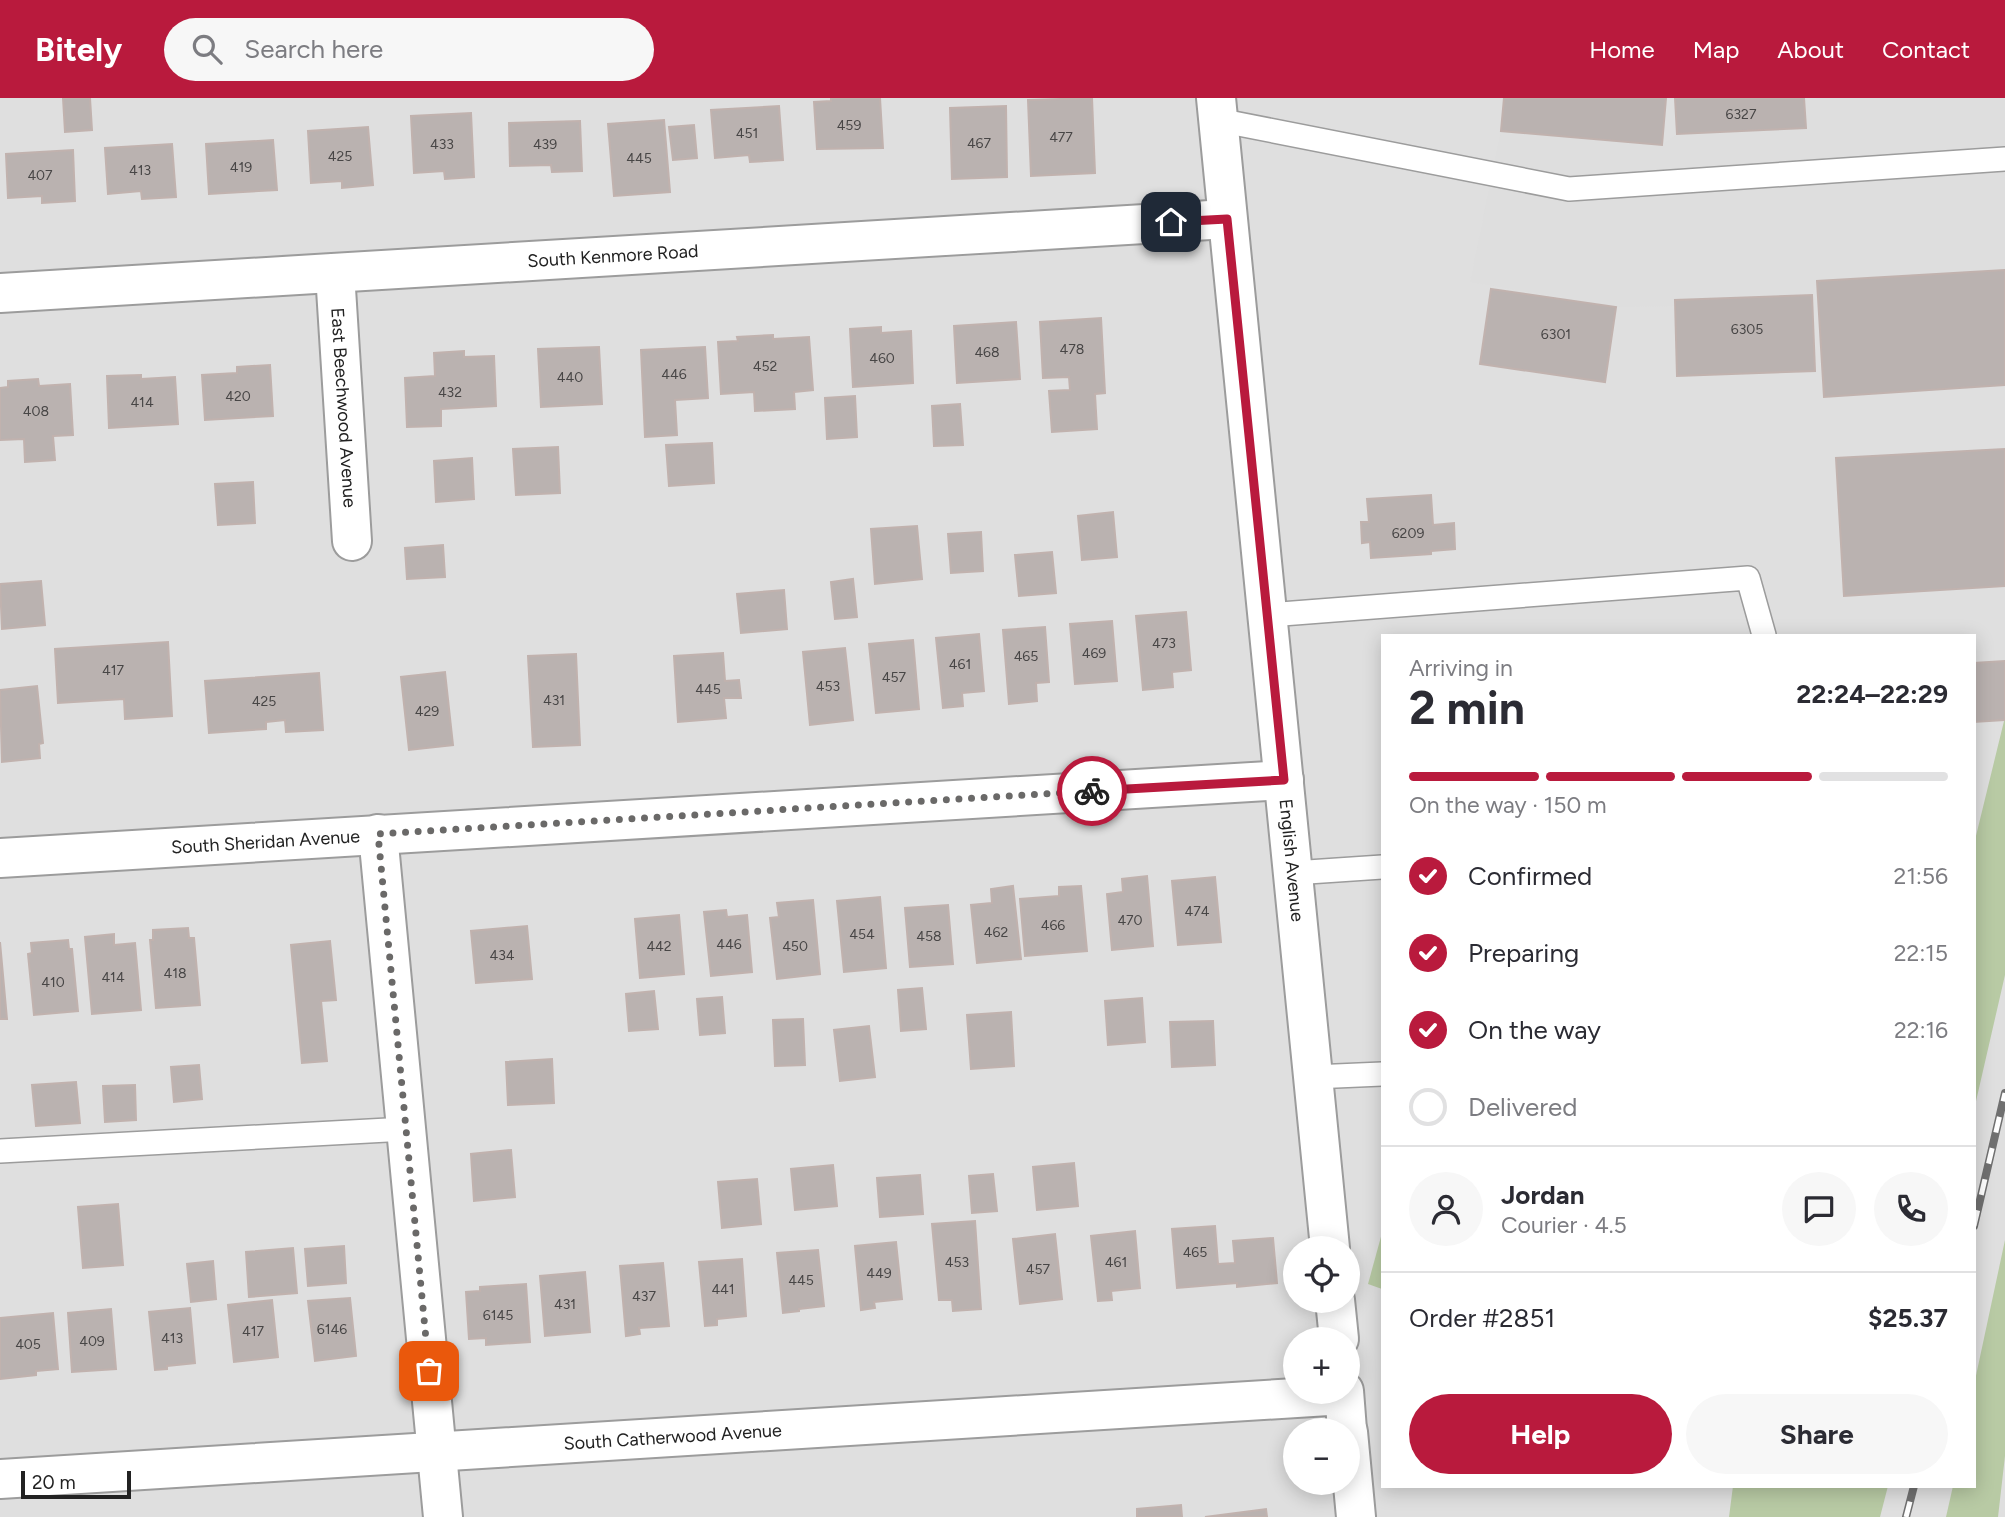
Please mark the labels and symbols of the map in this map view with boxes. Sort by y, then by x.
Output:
house number: 6327 [1726,106,1757,123]
house number: 459 [837,117,861,134]
house number: 451 [736,125,758,142]
house number: 477 [1049,129,1073,146]
house number: 467 [967,135,992,152]
house number: 433 [430,136,454,153]
house number: 439 [533,136,557,153]
house number: 425 [328,148,352,165]
house number: 445 [626,150,652,167]
house number: 419 [230,159,252,176]
house number: 413 [129,162,151,179]
house number: 407 [27,167,53,184]
pin [1141,192,1201,252]
street label: South Kenmore Road [527,240,699,272]
street label: East Beechwood Avenue [326,307,361,509]
house number: 6305 [1731,321,1763,338]
house number: 6301 [1541,326,1571,343]
house number: 478 [1060,341,1084,358]
house number: 468 [974,344,1000,361]
house number: 460 [869,350,895,367]
house number: 452 [753,358,777,375]
house number: 446 [661,366,687,383]
house number: 440 [557,369,583,386]
house number: 432 [438,384,462,401]
house number: 420 [225,388,251,405]
house number: 414 [130,394,154,411]
house number: 408 [23,403,49,420]
house number: 6209 [1392,525,1424,542]
house number: 473 [1152,635,1176,652]
house number: 469 [1082,645,1106,662]
house number: 465 [1014,648,1038,665]
house number: 461 [949,656,971,673]
house number: 417 [102,662,124,679]
house number: 457 [882,669,907,686]
house number: 453 [816,678,840,695]
house number: 445 [695,681,721,698]
house number: 431 [543,692,565,709]
house number: 425 [252,693,276,710]
house number: 429 [415,703,439,720]
courier [1057,756,1127,826]
street label: English Avenue [1275,798,1309,923]
street label: South Sheridan Avenue [170,825,361,859]
house number: 474 [1185,903,1210,920]
house number: 470 [1117,912,1143,929]
house number: 466 [1041,917,1065,934]
house number: 462 [984,924,1008,941]
house number: 454 [849,926,875,943]
house number: 458 [916,928,942,945]
house number: 446 [716,936,742,953]
house number: 442 [646,938,672,955]
house number: 450 [782,938,808,955]
house number: 434 [489,947,515,964]
house number: 418 [163,965,187,982]
house number: 414 [101,969,125,986]
house number: 410 [41,974,65,991]
house number: 465 [1183,1244,1207,1261]
house number: 453 [945,1254,969,1271]
house number: 461 [1105,1254,1127,1271]
house number: 457 [1026,1261,1051,1278]
house number: 449 [866,1265,892,1282]
house number: 445 [788,1272,814,1289]
house number: 441 [711,1281,735,1298]
house number: 437 [632,1288,656,1305]
house number: 431 [554,1296,576,1313]
house number: 6145 [483,1307,513,1324]
house number: 6146 [317,1321,347,1338]
house number: 417 [242,1323,264,1340]
house number: 413 [161,1330,183,1347]
house number: 409 [79,1333,105,1350]
house number: 405 [15,1336,41,1353]
pin [399,1341,459,1401]
street label: South Catherwood Avenue [563,1419,783,1455]
scale bar [21,1468,131,1500]

